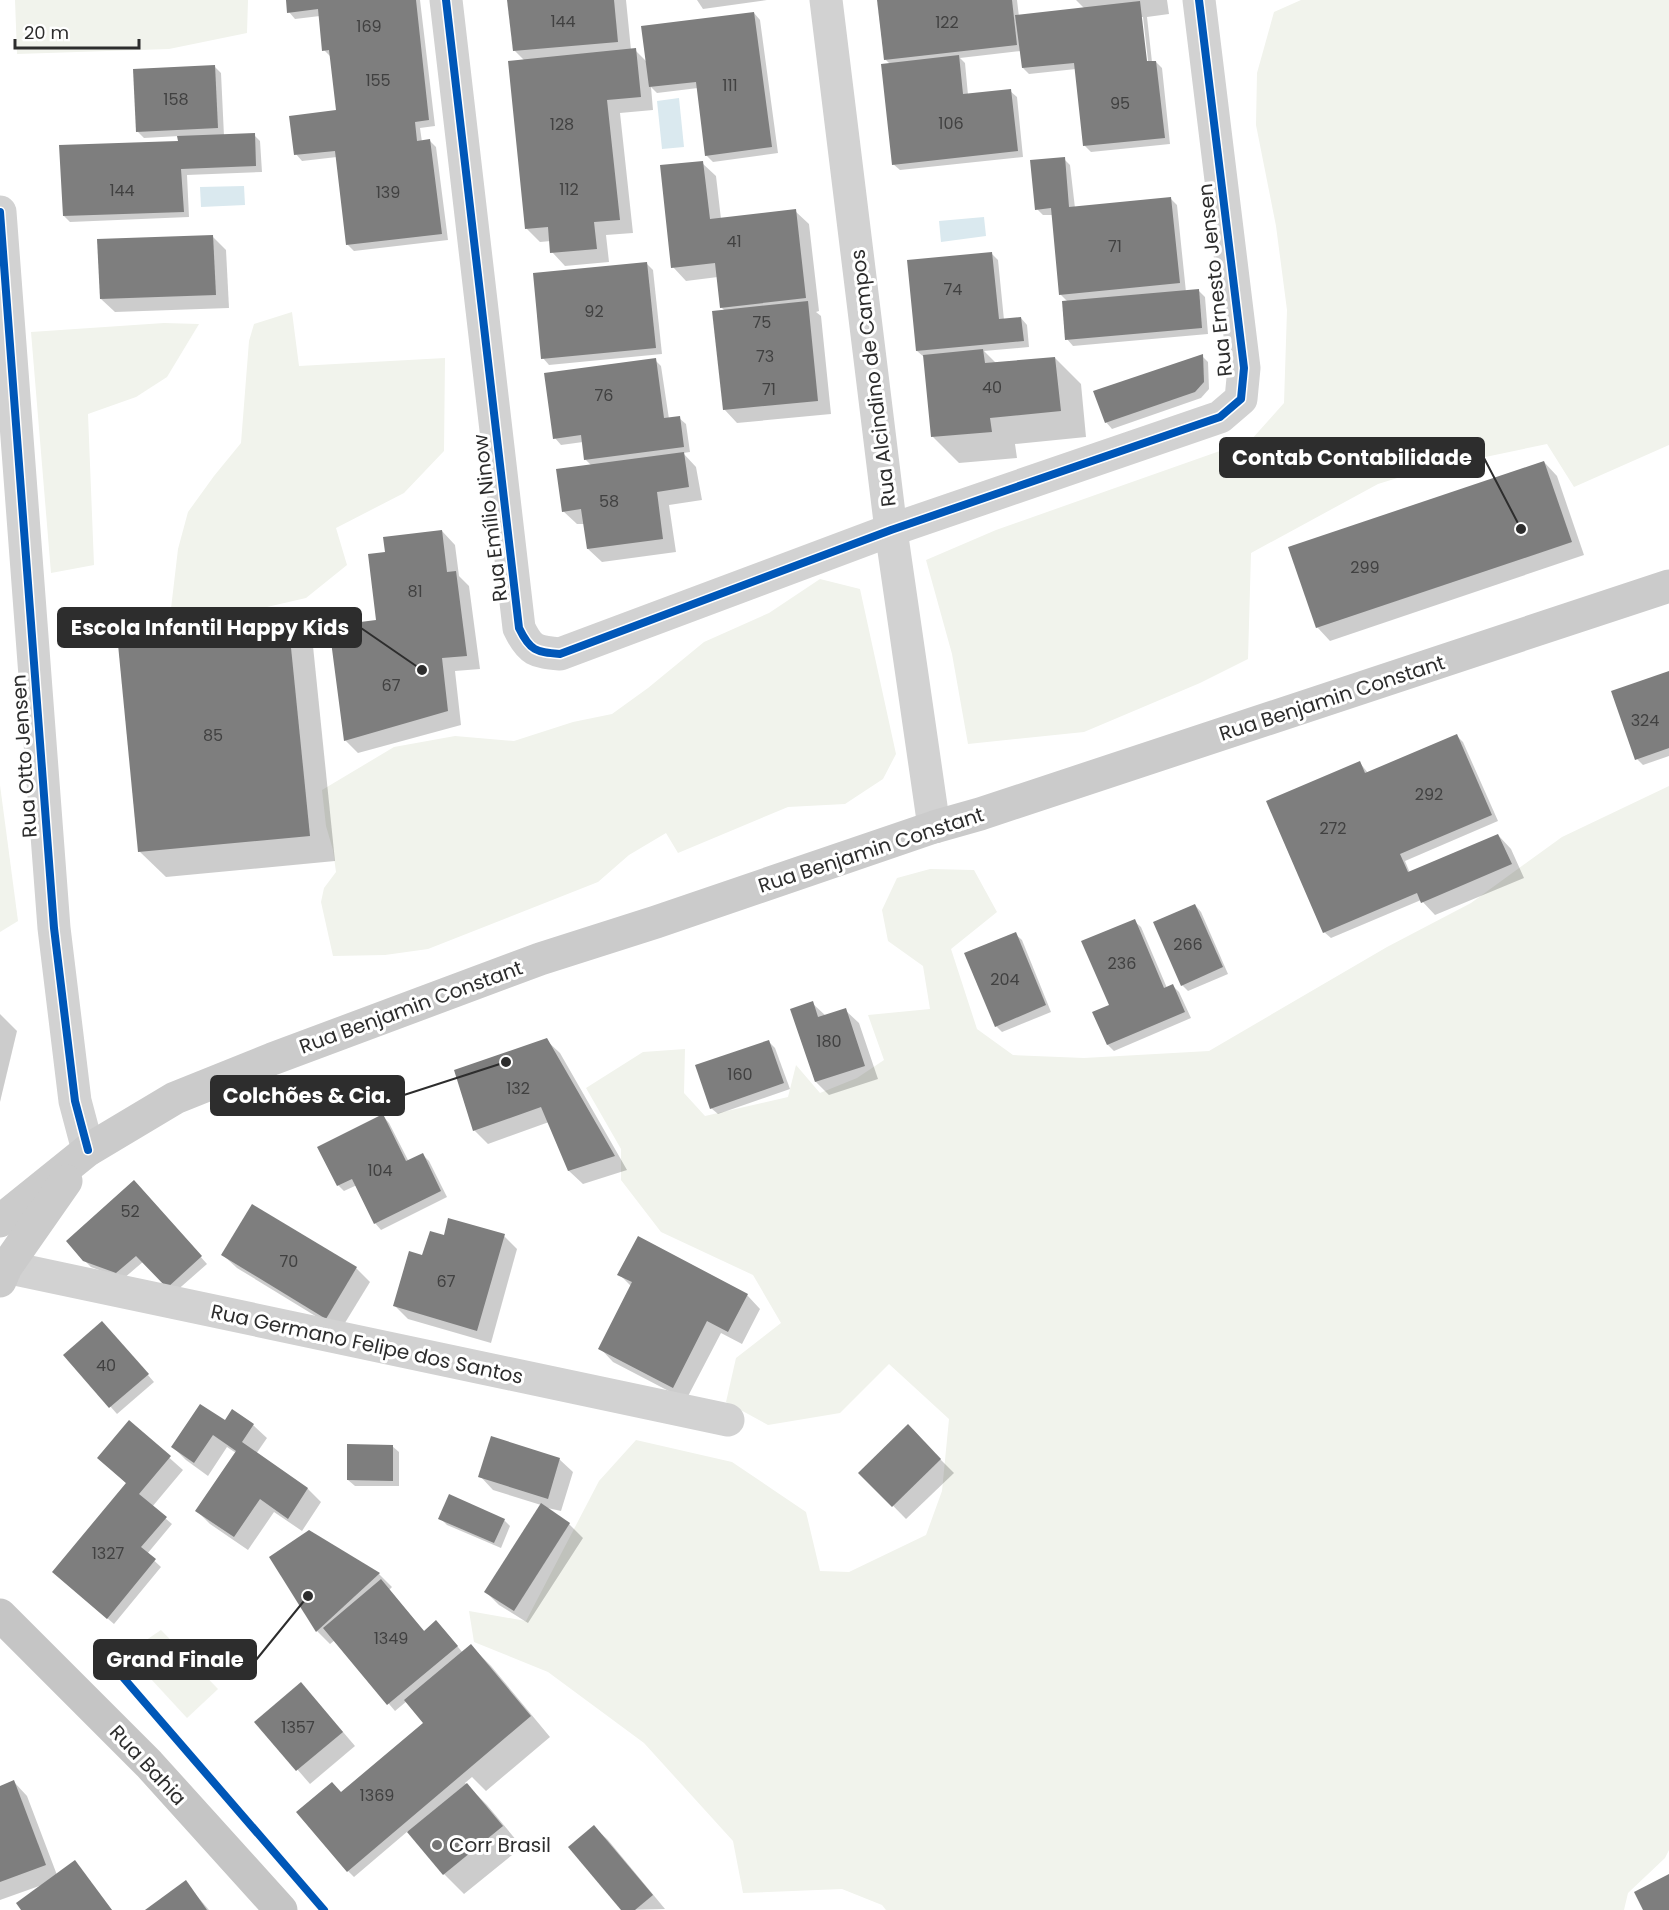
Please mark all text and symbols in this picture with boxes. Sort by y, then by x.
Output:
house number: 144 [550,10,576,33]
house number: 122 [935,11,959,34]
scale bar [15,12,140,50]
house number: 169 [356,15,382,38]
text: 20 m [24,20,69,45]
house number: 155 [365,69,391,92]
house number: 111 [722,74,738,97]
house number: 158 [163,88,189,111]
house number: 95 [1110,92,1130,115]
house number: 106 [938,112,964,135]
house number: 128 [550,113,574,136]
house number: 112 [559,178,579,201]
house number: 144 [109,179,135,202]
house number: 139 [376,181,400,204]
street label: Rua Ernesto Jensen [1191,182,1239,378]
house number: 41 [726,230,742,253]
house number: 71 [1108,235,1122,258]
street label: Rua Alcindino de Campos [843,248,903,508]
house number: 74 [944,278,962,301]
house number: 92 [584,300,604,323]
house number: 75 [753,311,771,334]
house number: 73 [756,345,774,368]
house number: 40 [982,376,1002,399]
house number: 71 [762,378,776,401]
house number: 76 [595,384,613,407]
street label: Rua Emílio Ninow [466,432,514,603]
callout: Contab Contabilidade [1220,438,1484,477]
text: Contab Contabilidade [1232,443,1472,472]
house number: 58 [599,490,619,513]
house number: 299 [1350,556,1380,579]
house number: 81 [407,580,423,603]
callout: Escola Infantil Happy Kids [58,608,361,647]
text: Escola Infantil Happy Kids [71,613,349,642]
street label: Rua Benjamin Constant [1216,648,1448,748]
street label: Rua Otto Jensen [4,673,44,839]
house number: 67 [382,674,401,697]
house number: 324 [1631,709,1659,732]
house number: 85 [203,724,223,747]
house number: 292 [1415,783,1443,806]
street label: Rua Benjamin Constant [755,800,987,900]
house number: 272 [1319,817,1347,840]
house number: 266 [1173,933,1203,956]
house number: 236 [1108,952,1136,975]
street label: Rua Benjamin Constant [295,954,527,1060]
house number: 204 [990,968,1020,991]
house number: 180 [816,1030,842,1053]
house number: 160 [727,1063,753,1086]
callout: Colchões & Cia. [211,1076,404,1115]
house number: 132 [506,1077,530,1100]
text: Colchões & Cia. [223,1081,391,1110]
house number: 104 [367,1159,393,1182]
house number: 52 [120,1200,140,1223]
house number: 70 [280,1250,298,1273]
house number: 67 [437,1270,456,1293]
street label: Rua Germano Felipe dos Santos [208,1297,526,1391]
house number: 40 [96,1354,116,1377]
house number: 1327 [92,1542,125,1565]
house number: 1349 [374,1627,408,1650]
callout: Grand Finale [94,1640,256,1679]
text: Grand Finale [106,1645,244,1674]
house number: 1357 [281,1716,315,1739]
street label: Rua Bahia [103,1719,193,1811]
house number: 1369 [360,1784,394,1807]
place label: Corr Brasil [449,1831,551,1859]
marker: Corr Brasil [430,1838,444,1852]

